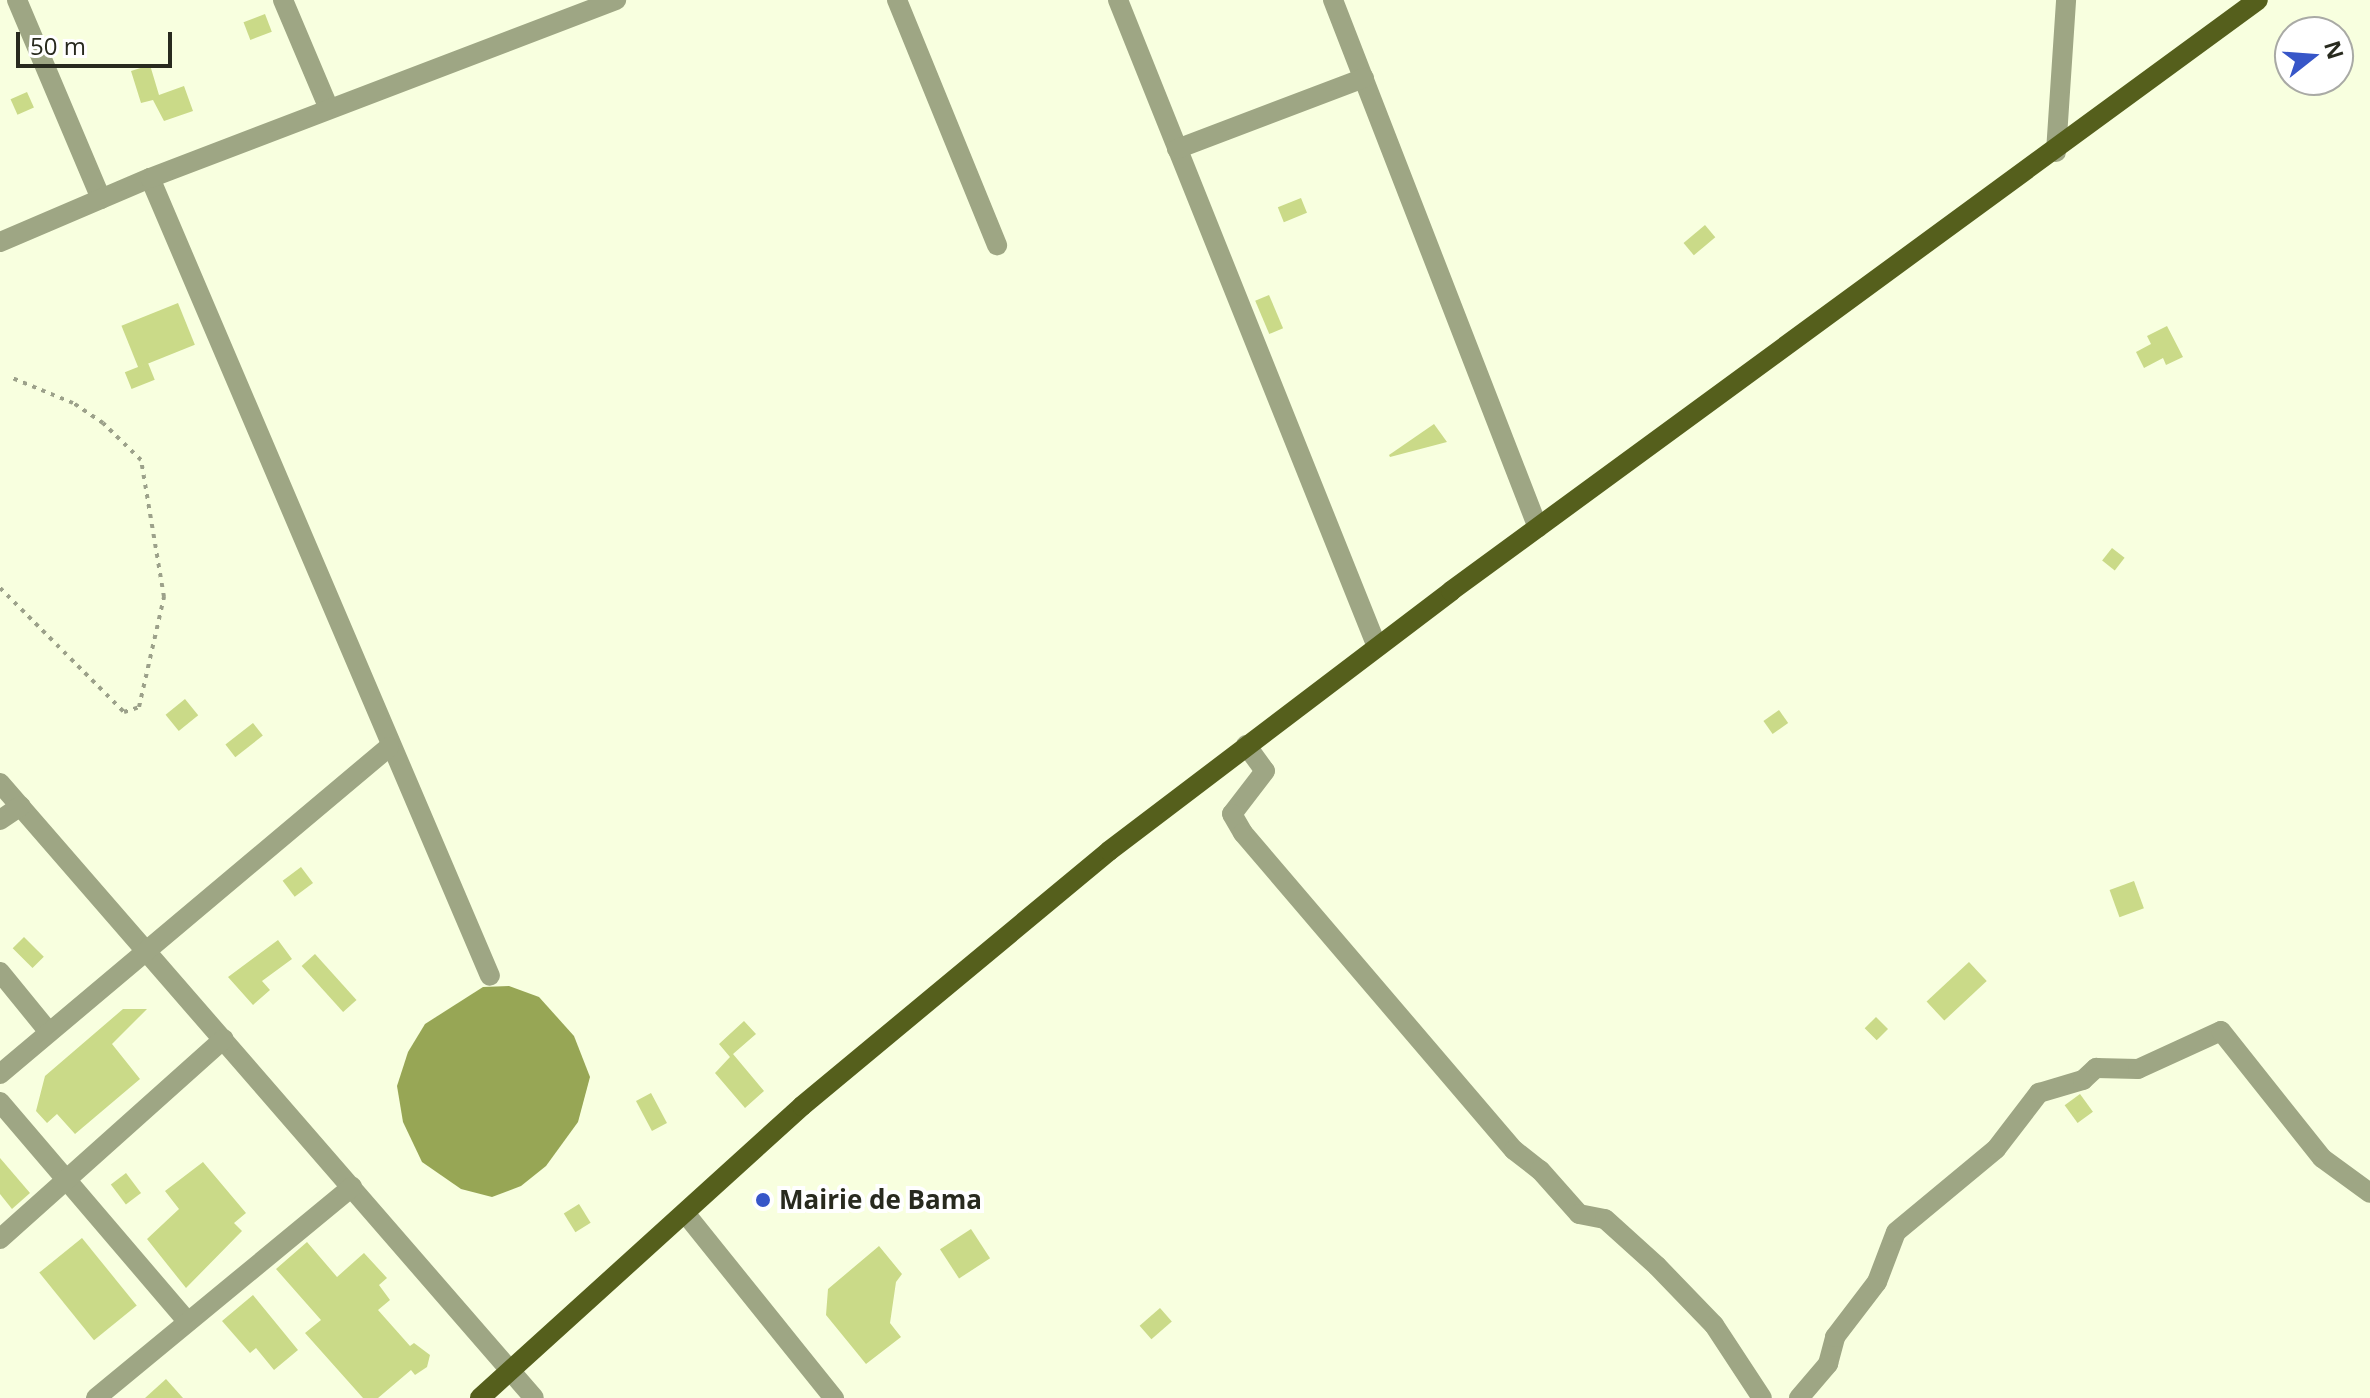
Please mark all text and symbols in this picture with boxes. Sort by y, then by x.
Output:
scale bar [20,16,176,66]
north arrow [2274,16,2354,96]
text: 50 m [30,29,86,62]
text: N [2318,37,2352,63]
place label: Mairie de Bama [779,1184,982,1216]
marker: Mairie de Bama [754,1191,772,1209]

